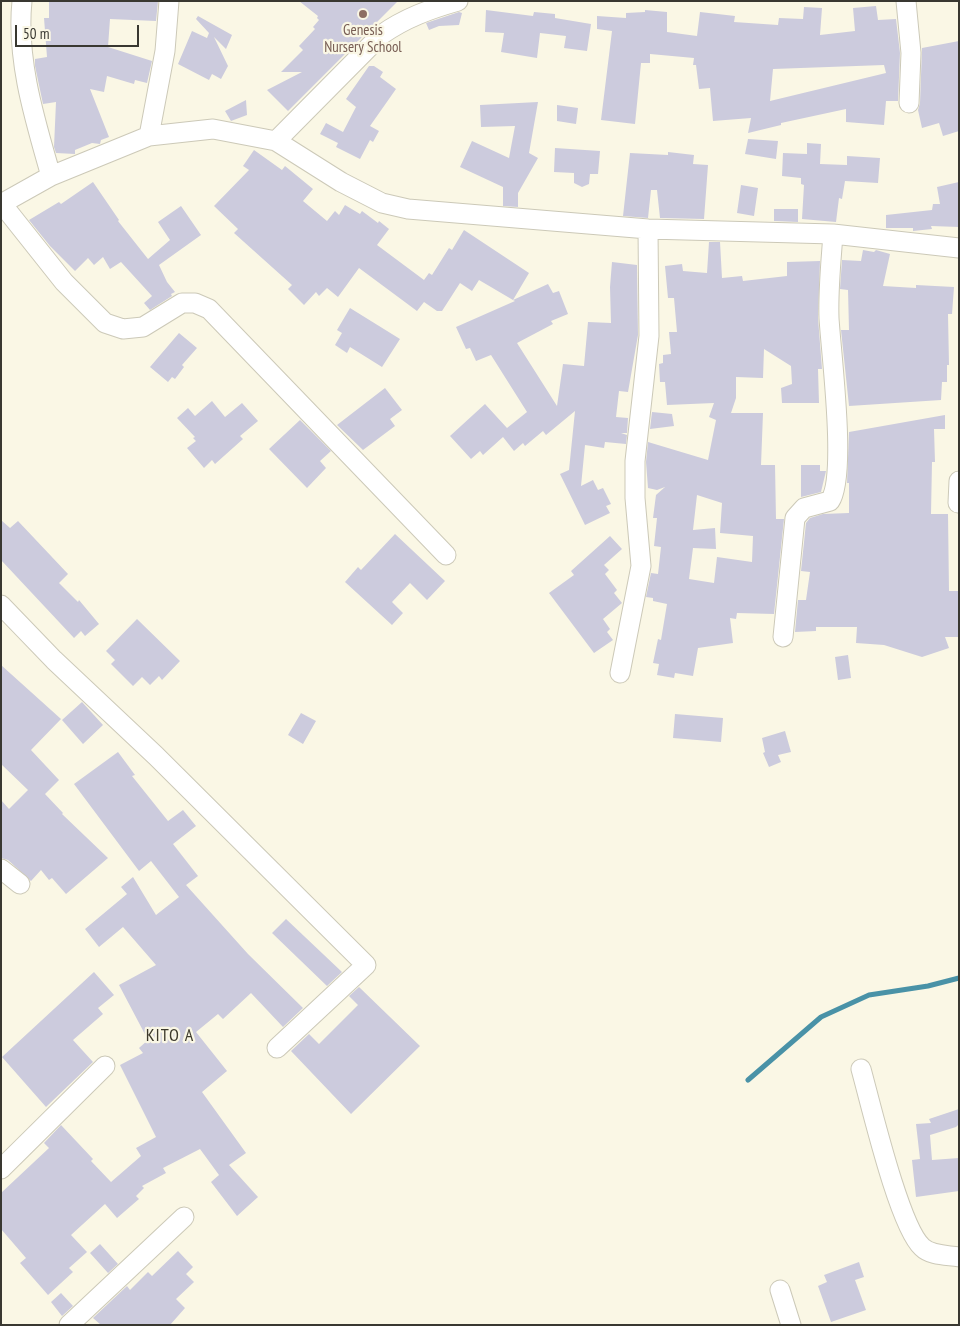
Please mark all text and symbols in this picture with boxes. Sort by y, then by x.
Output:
marker: Genesis Nursery School [357,8,369,20]
scale bar [18,15,141,47]
place label: Genesis Nursery School [324,22,402,57]
text: 50 m [23,24,49,43]
district label: KITO A [145,1025,195,1047]

